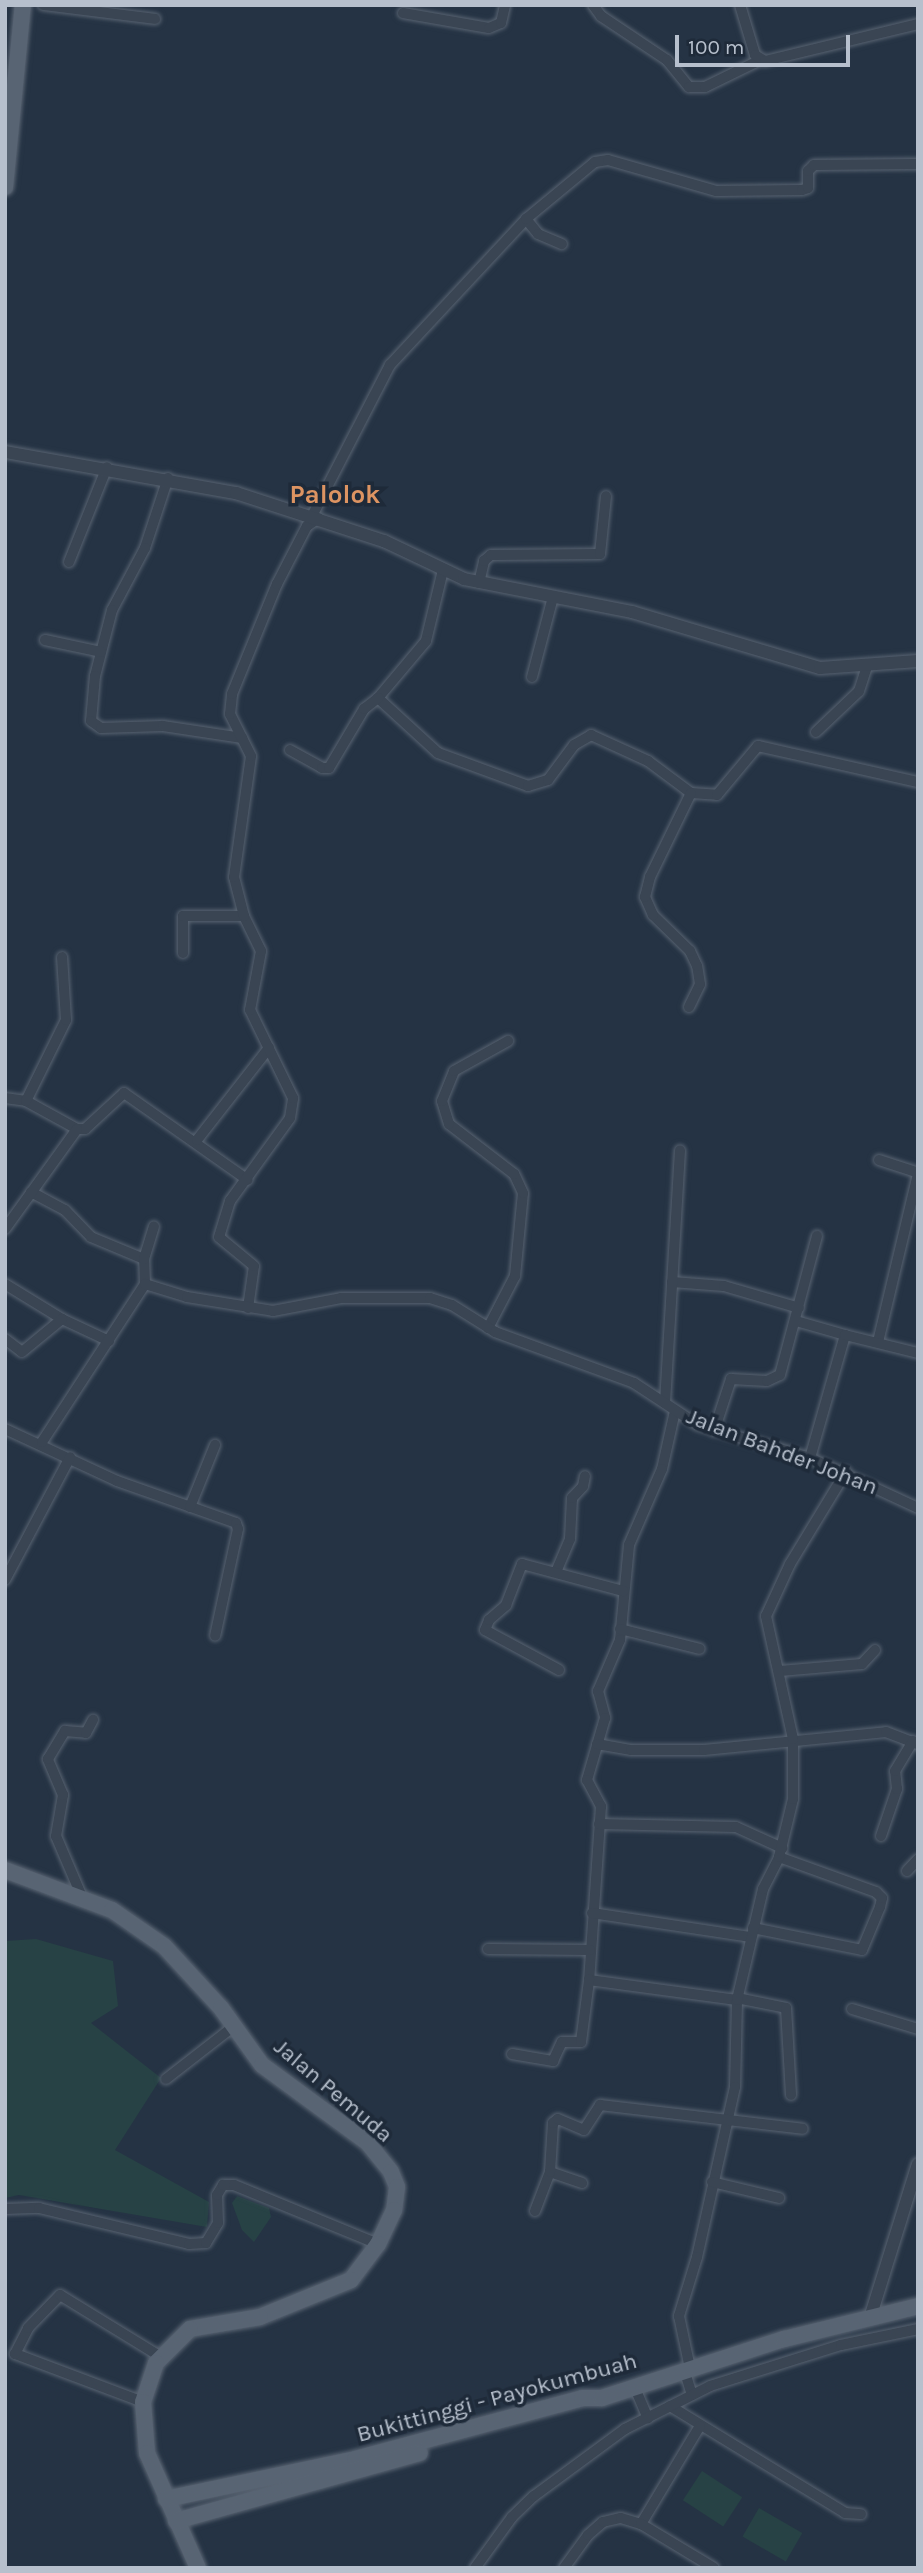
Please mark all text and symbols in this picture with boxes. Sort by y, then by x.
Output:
scale bar [678,21,853,65]
text: 100 m [688,35,745,59]
district label: Palolok [290,479,380,511]
street label: Jalan Bahder Johan [682,1403,882,1501]
street label: Jalan Pemuda [268,2033,398,2149]
street label: Bukittinggi - Payokumbuah [354,2347,640,2449]

